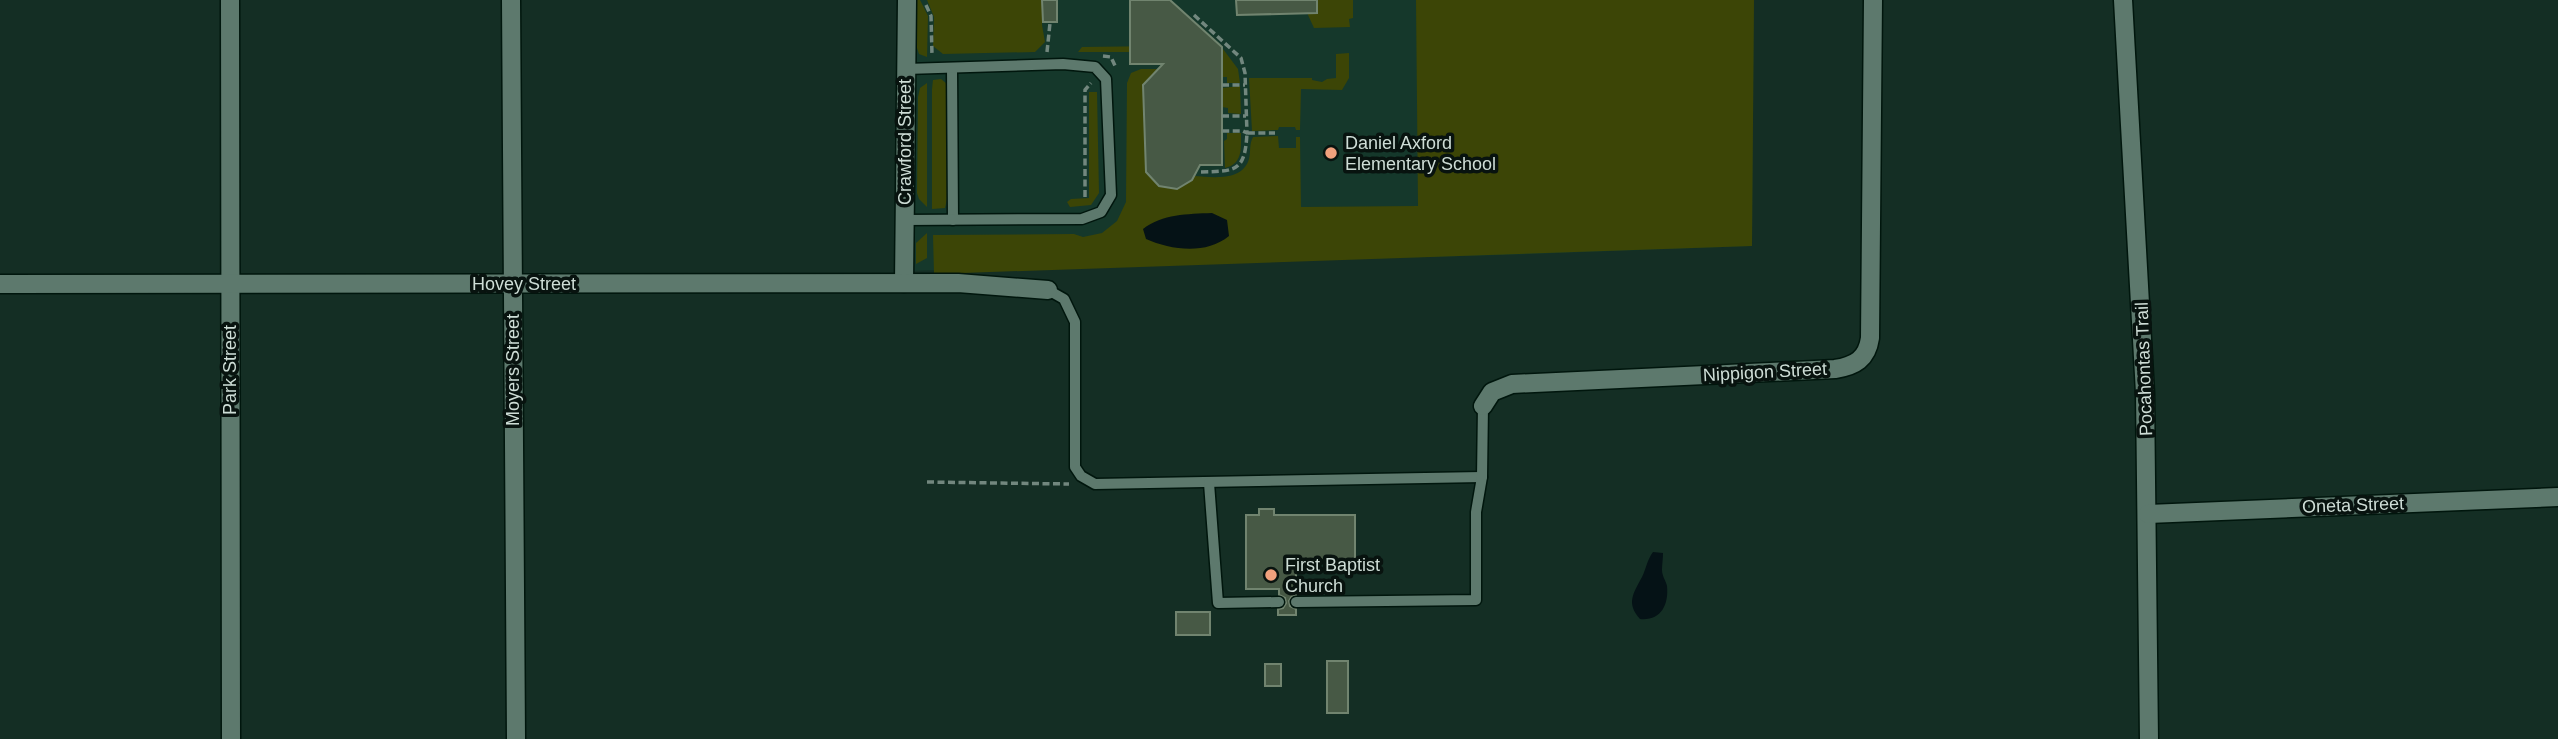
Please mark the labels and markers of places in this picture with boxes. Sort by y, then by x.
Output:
place label: Daniel Axford Elementary School [1345,133,1496,174]
marker: Daniel Axford Elementary School [1323,145,1339,161]
place label: First Baptist Church [1285,555,1380,596]
marker: First Baptist Church [1263,567,1279,583]

